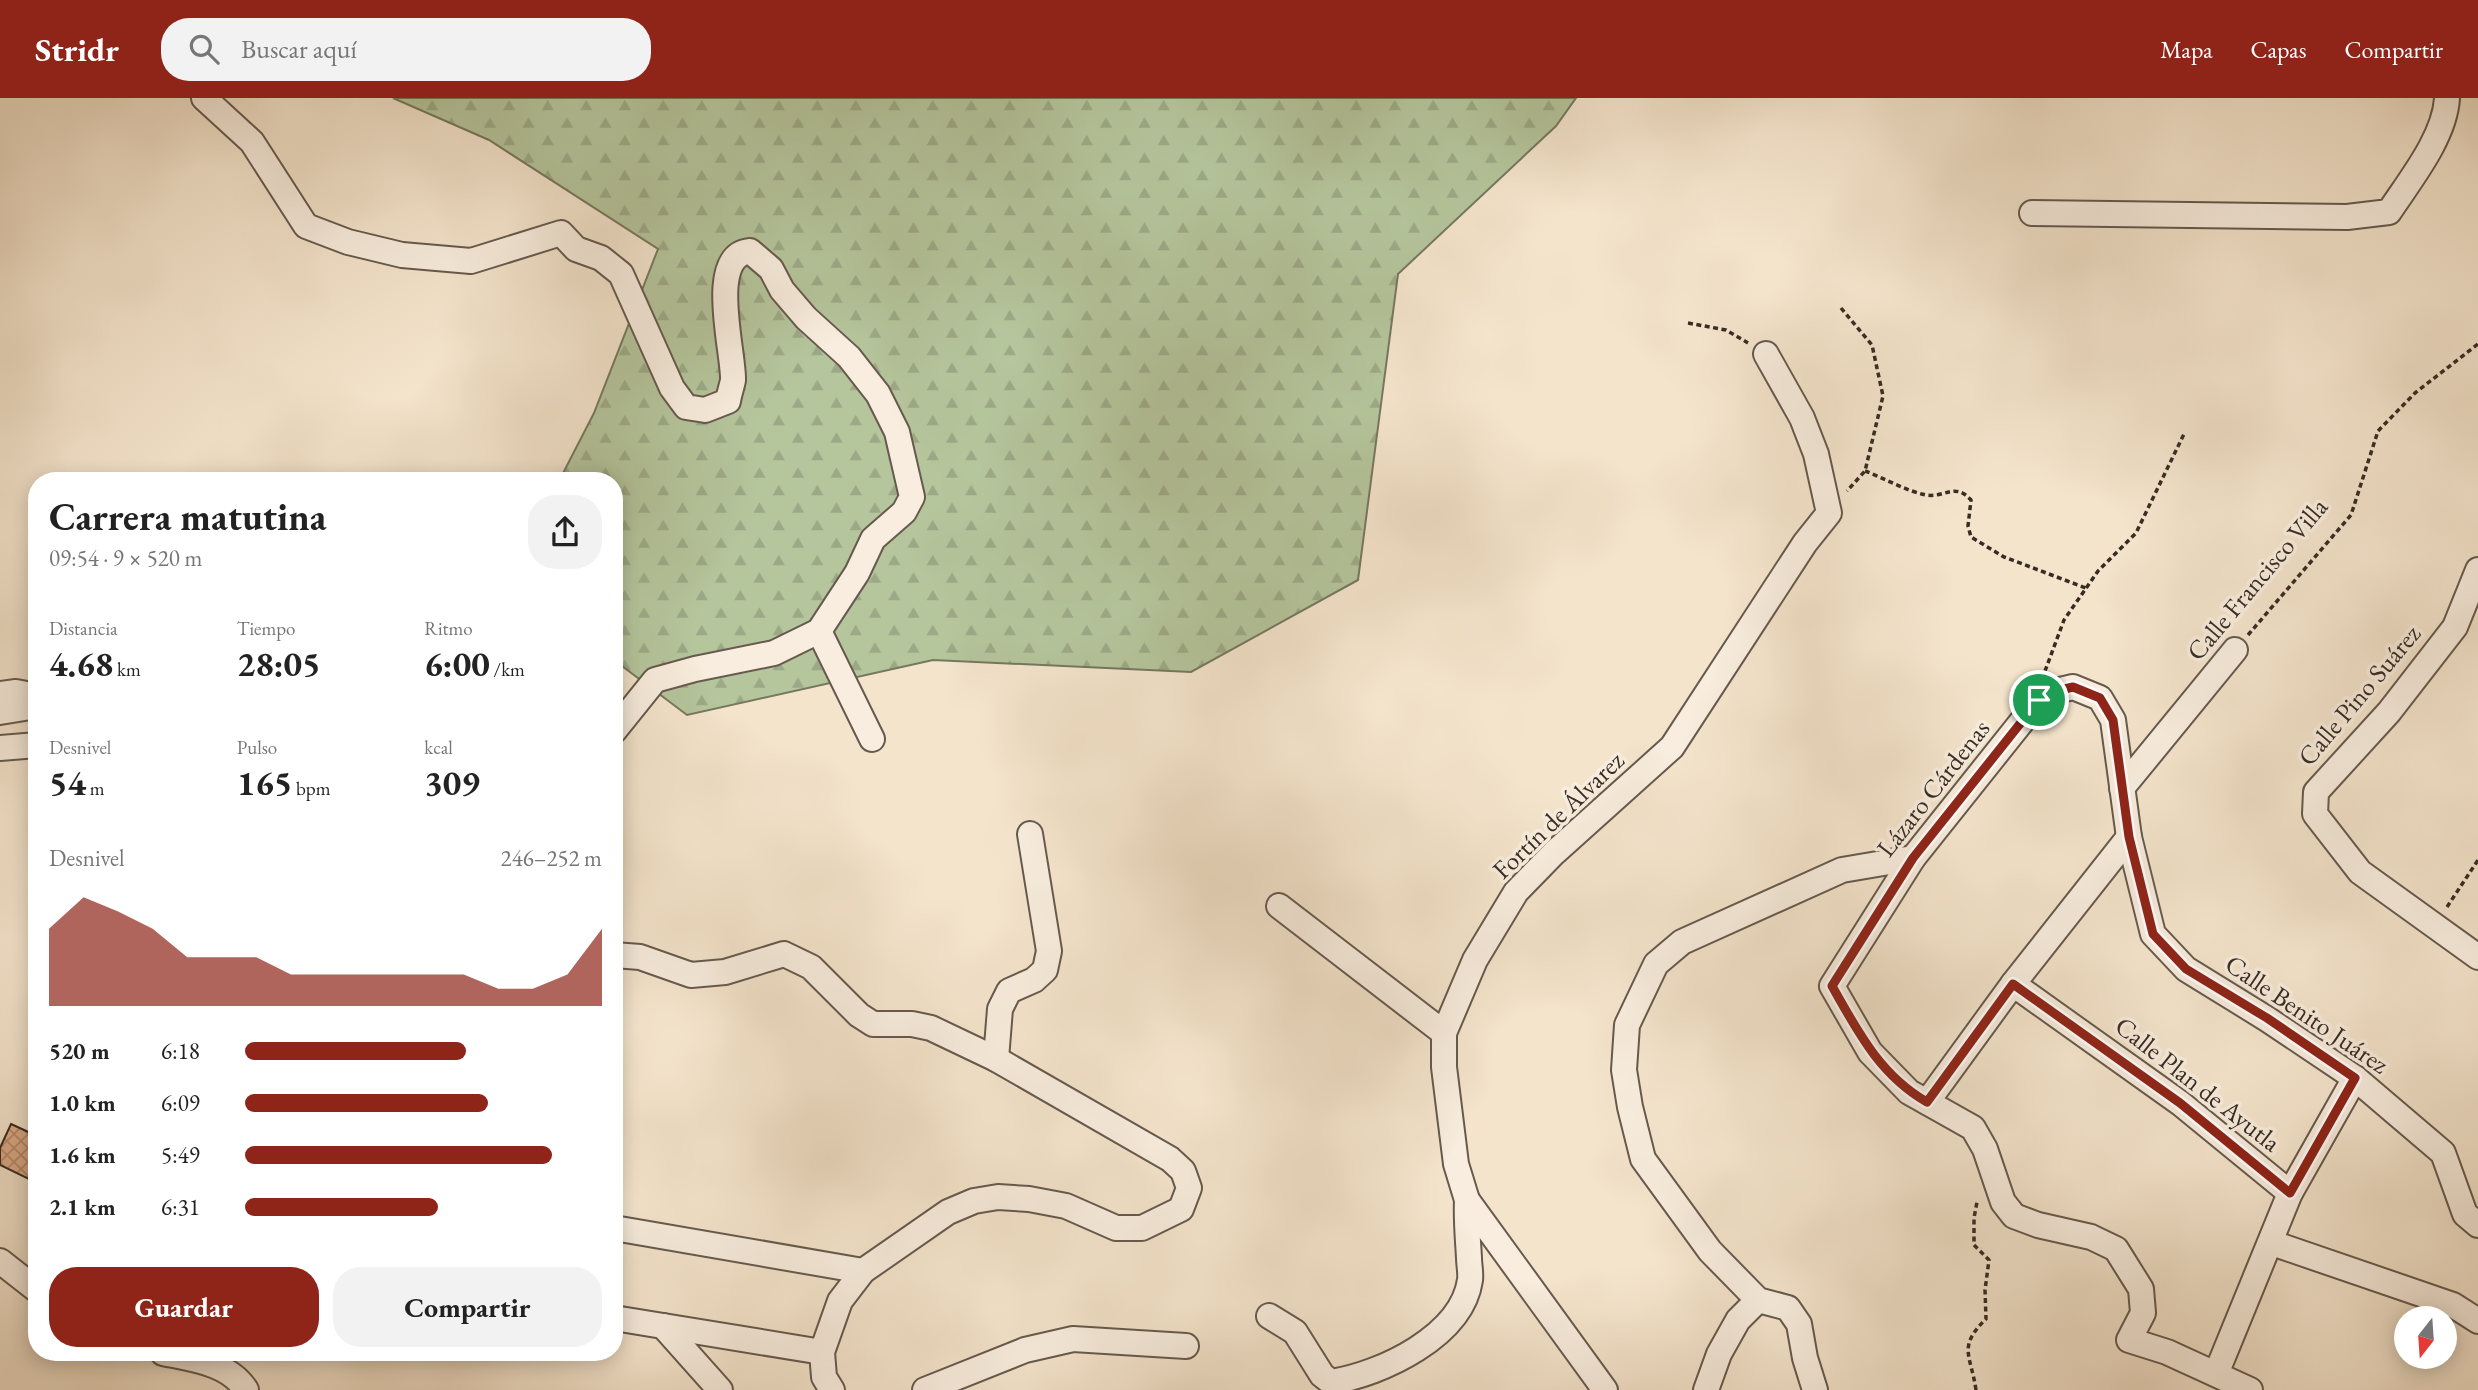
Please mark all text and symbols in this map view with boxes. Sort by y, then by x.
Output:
search box [161,18,651,81]
text: Stridr [35,28,119,71]
icon: search [185,30,223,68]
text: Buscar aquí [241,32,357,66]
text: Mapa [2160,34,2212,65]
text: Capas [2250,34,2306,65]
text: Compartir [2344,34,2443,65]
street label: Calle Francisco Villa [2179,490,2335,667]
text: Carrera matutina [49,492,326,541]
button: share [528,495,602,569]
text: 09:54 · 9 × 520 m [49,543,202,573]
text: Distancia [49,616,118,641]
text: Tiempo [237,616,296,641]
text: Ritmo [424,616,473,641]
street label: Calle Pino Suárez [2290,617,2428,773]
text: 4.68 [49,641,113,686]
text: 28:05 [237,641,321,686]
text: 6:00 [424,641,490,686]
text: km [113,657,141,682]
text: /km [490,657,525,682]
pin [2009,670,2069,730]
icon: arrive [2020,681,2058,719]
street label: Lázaro Cárdenas [1869,712,1997,864]
text: Desnivel [49,735,111,760]
text: Pulso [237,735,277,760]
text: kcal [424,735,453,760]
street label: Fortín de Álvarez [1485,743,1631,886]
text: 54 [49,760,86,805]
text: 165 [237,760,292,805]
text: 309 [424,760,480,805]
text: m [86,776,105,801]
text: bpm [292,776,330,801]
text: Desnivel [49,843,125,873]
text: 246–252 m [501,843,602,873]
street label: Calle Benito Juárez [2219,947,2395,1081]
street label: Calle Plan de Ayutla [2108,1009,2288,1160]
text: 520 m [49,1036,110,1066]
text: 6:18 [161,1036,200,1066]
text: 1.0 km [49,1088,116,1118]
text: 6:09 [161,1088,200,1118]
text: 1.6 km [49,1140,116,1170]
text: 5:49 [161,1140,200,1170]
text: 2.1 km [49,1192,116,1222]
text: 6:31 [161,1192,200,1222]
button: Guardar [49,1267,319,1347]
button: Compartir [333,1267,602,1347]
north arrow [2394,1306,2457,1368]
map controls [2394,1306,2457,1369]

